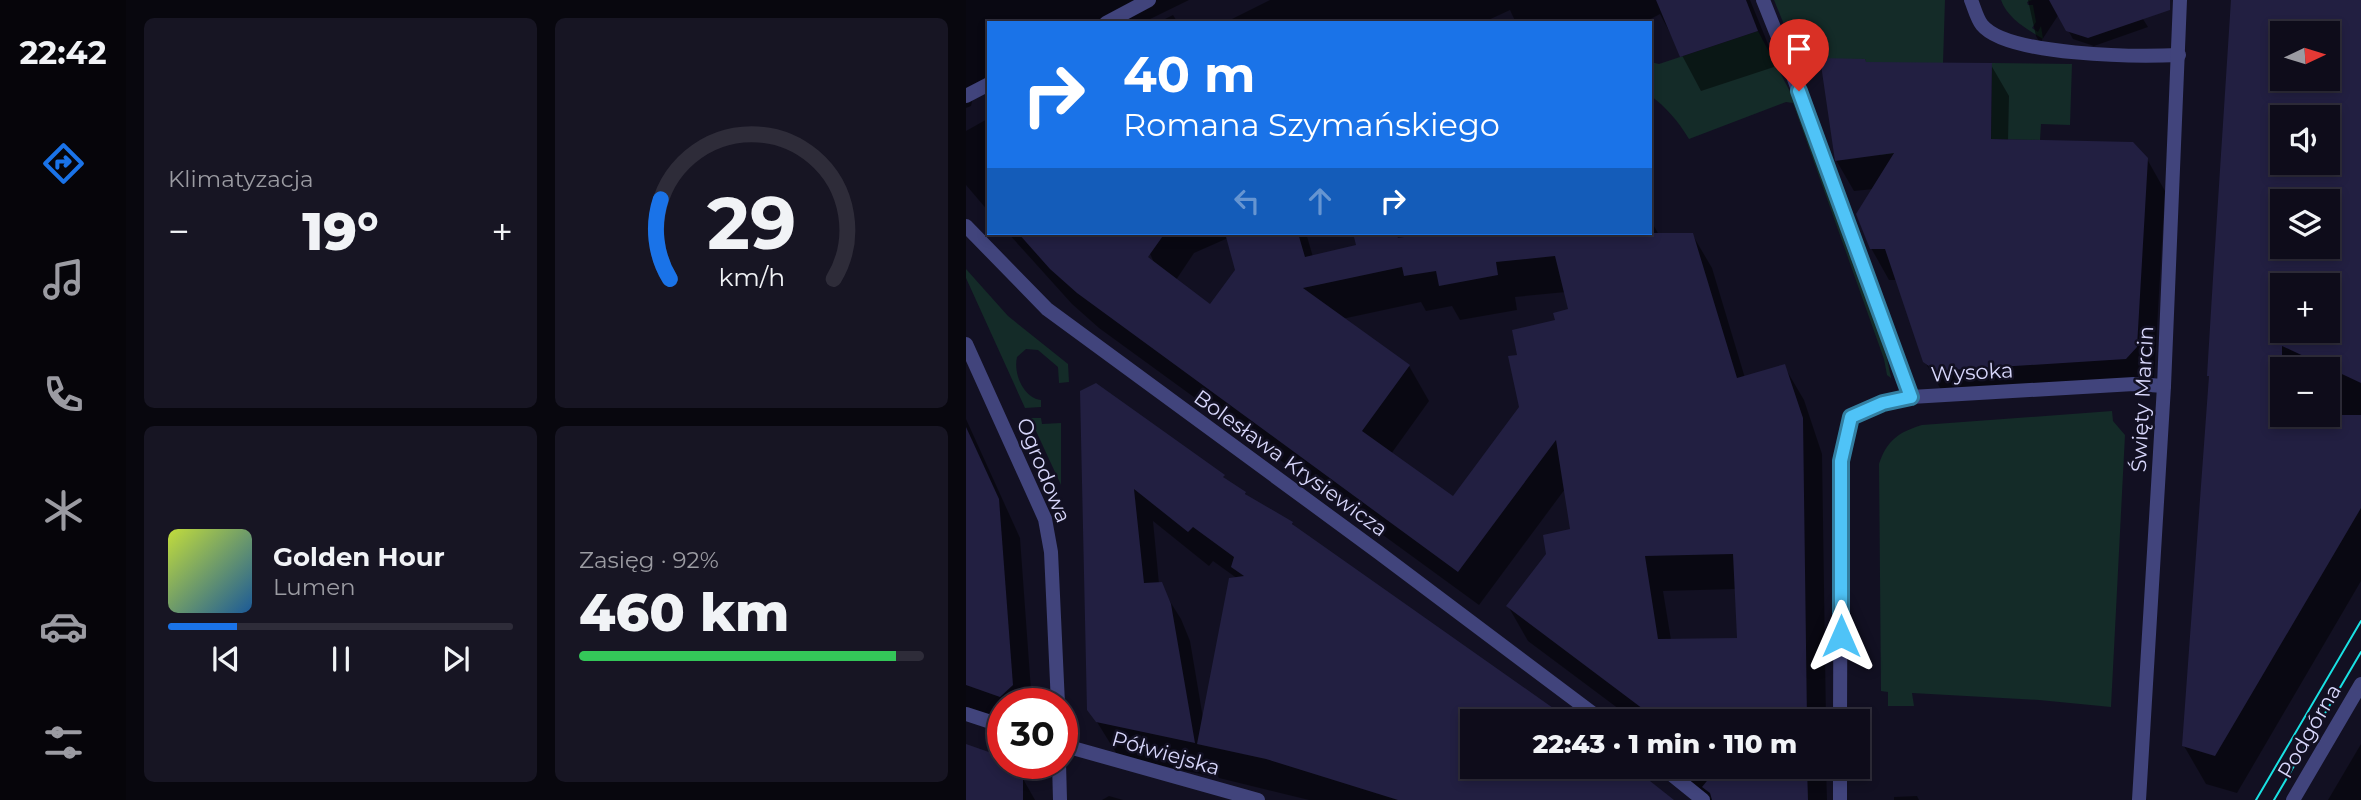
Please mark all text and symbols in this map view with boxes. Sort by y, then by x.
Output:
pin [1769,19,1829,91]
north arrow [2270,21,2340,91]
map controls [2270,21,2340,427]
icon: arrive [1780,30,1818,68]
text: 22:42 [19,33,107,72]
text: 40 m [1123,45,1255,104]
icon: right [1008,49,1099,140]
text: Romana Szymańskiego [1123,105,1500,144]
button: sound [2270,105,2340,175]
icon: directions [39,139,88,188]
text: Klimatyzacja [168,165,314,193]
text: 29 [707,179,796,267]
icon: left [1228,182,1266,220]
icon: ahead [1301,182,1339,220]
icon: right [1374,182,1412,220]
button: layers [2270,189,2340,259]
text: 19° [302,200,379,263]
text: − [168,208,190,255]
text: + [491,208,513,255]
icon: music [39,255,88,304]
text: km/h [718,262,785,292]
button: + [2270,273,2340,343]
street label: Święty Marcin [2126,325,2158,473]
street label: Wysoka [1930,357,2014,387]
button: − [2270,357,2340,427]
icon: phone [39,370,88,419]
street label: Bolesława Krysiewicza [1189,384,1393,542]
street label: Ogrodowa [1012,414,1076,526]
icon: climate [39,486,88,535]
text: Golden Hour [273,541,445,573]
text: Zasięg · 92% [579,546,719,574]
text: Lumen [273,573,356,601]
text: 460 km [579,581,789,644]
position arrow [1804,599,1878,673]
icon: car [39,602,88,651]
icon: previous [207,640,245,678]
icon: pause [322,640,360,678]
icon: next [437,640,475,678]
street label: Podgórna [2272,679,2346,783]
speed limit sign: 30 [987,688,1078,779]
icon: filters [39,718,88,767]
street label: Półwiejska [1109,726,1223,780]
text: 22:43 · 1 min · 110 m [1533,728,1797,760]

